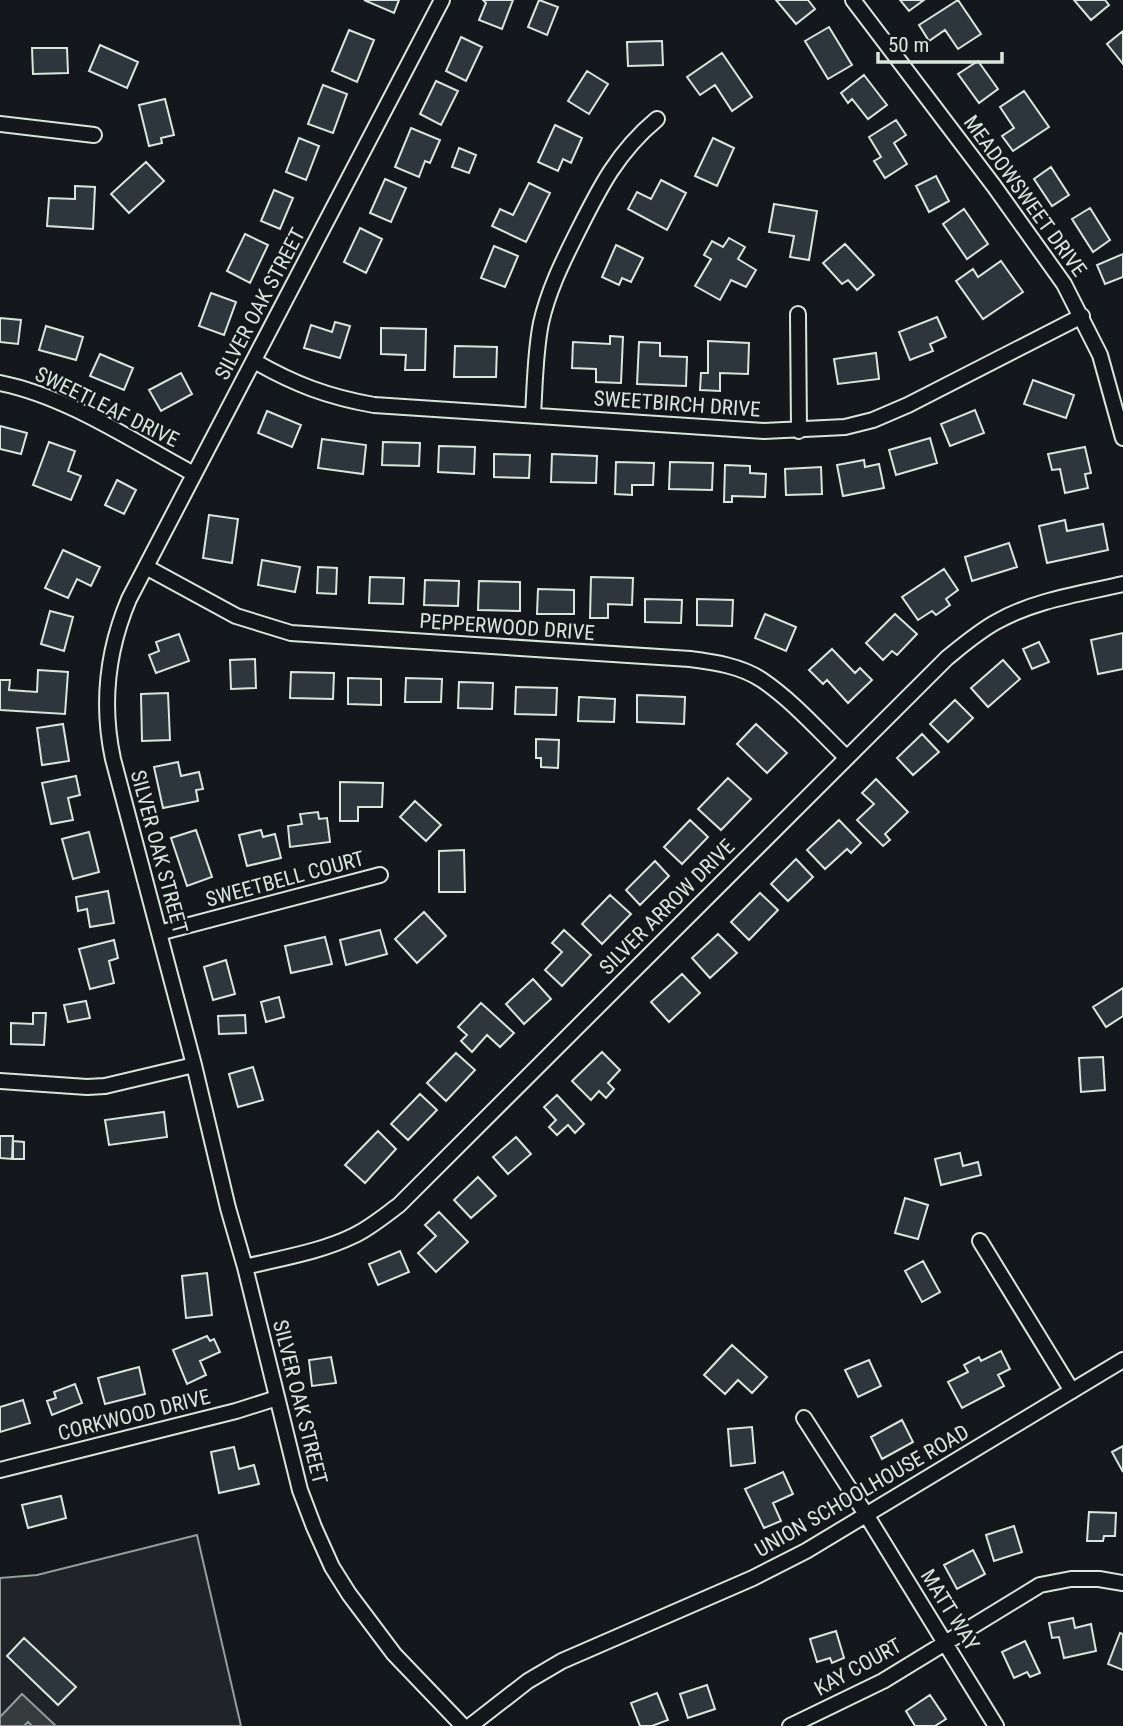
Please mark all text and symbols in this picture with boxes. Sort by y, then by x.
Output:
scale bar [878,21,1002,65]
text: 50 m [888,33,929,57]
street label: MEADOWSWEET DRIVE [959,111,1091,281]
street label: SILVER OAK STREET [210,224,310,384]
street label: SWEETLEAF DRIVE [31,362,183,452]
street label: SWEETBIRCH DRIVE [593,386,761,422]
street label: PEPPERWOOD DRIVE [419,609,595,645]
street label: SILVER OAK STREET [126,768,192,936]
street label: SILVER ARROW DRIVE [595,835,739,979]
street label: SWEETBELL COURT [203,846,367,912]
street label: SILVER OAK STREET [268,1317,332,1487]
street label: CORKWOOD DRIVE [56,1385,212,1445]
street label: UNION SCHOOLHOUSE ROAD [751,1420,973,1562]
street label: MATT WAY [916,1565,984,1655]
street label: KAY COURT [810,1633,906,1701]

